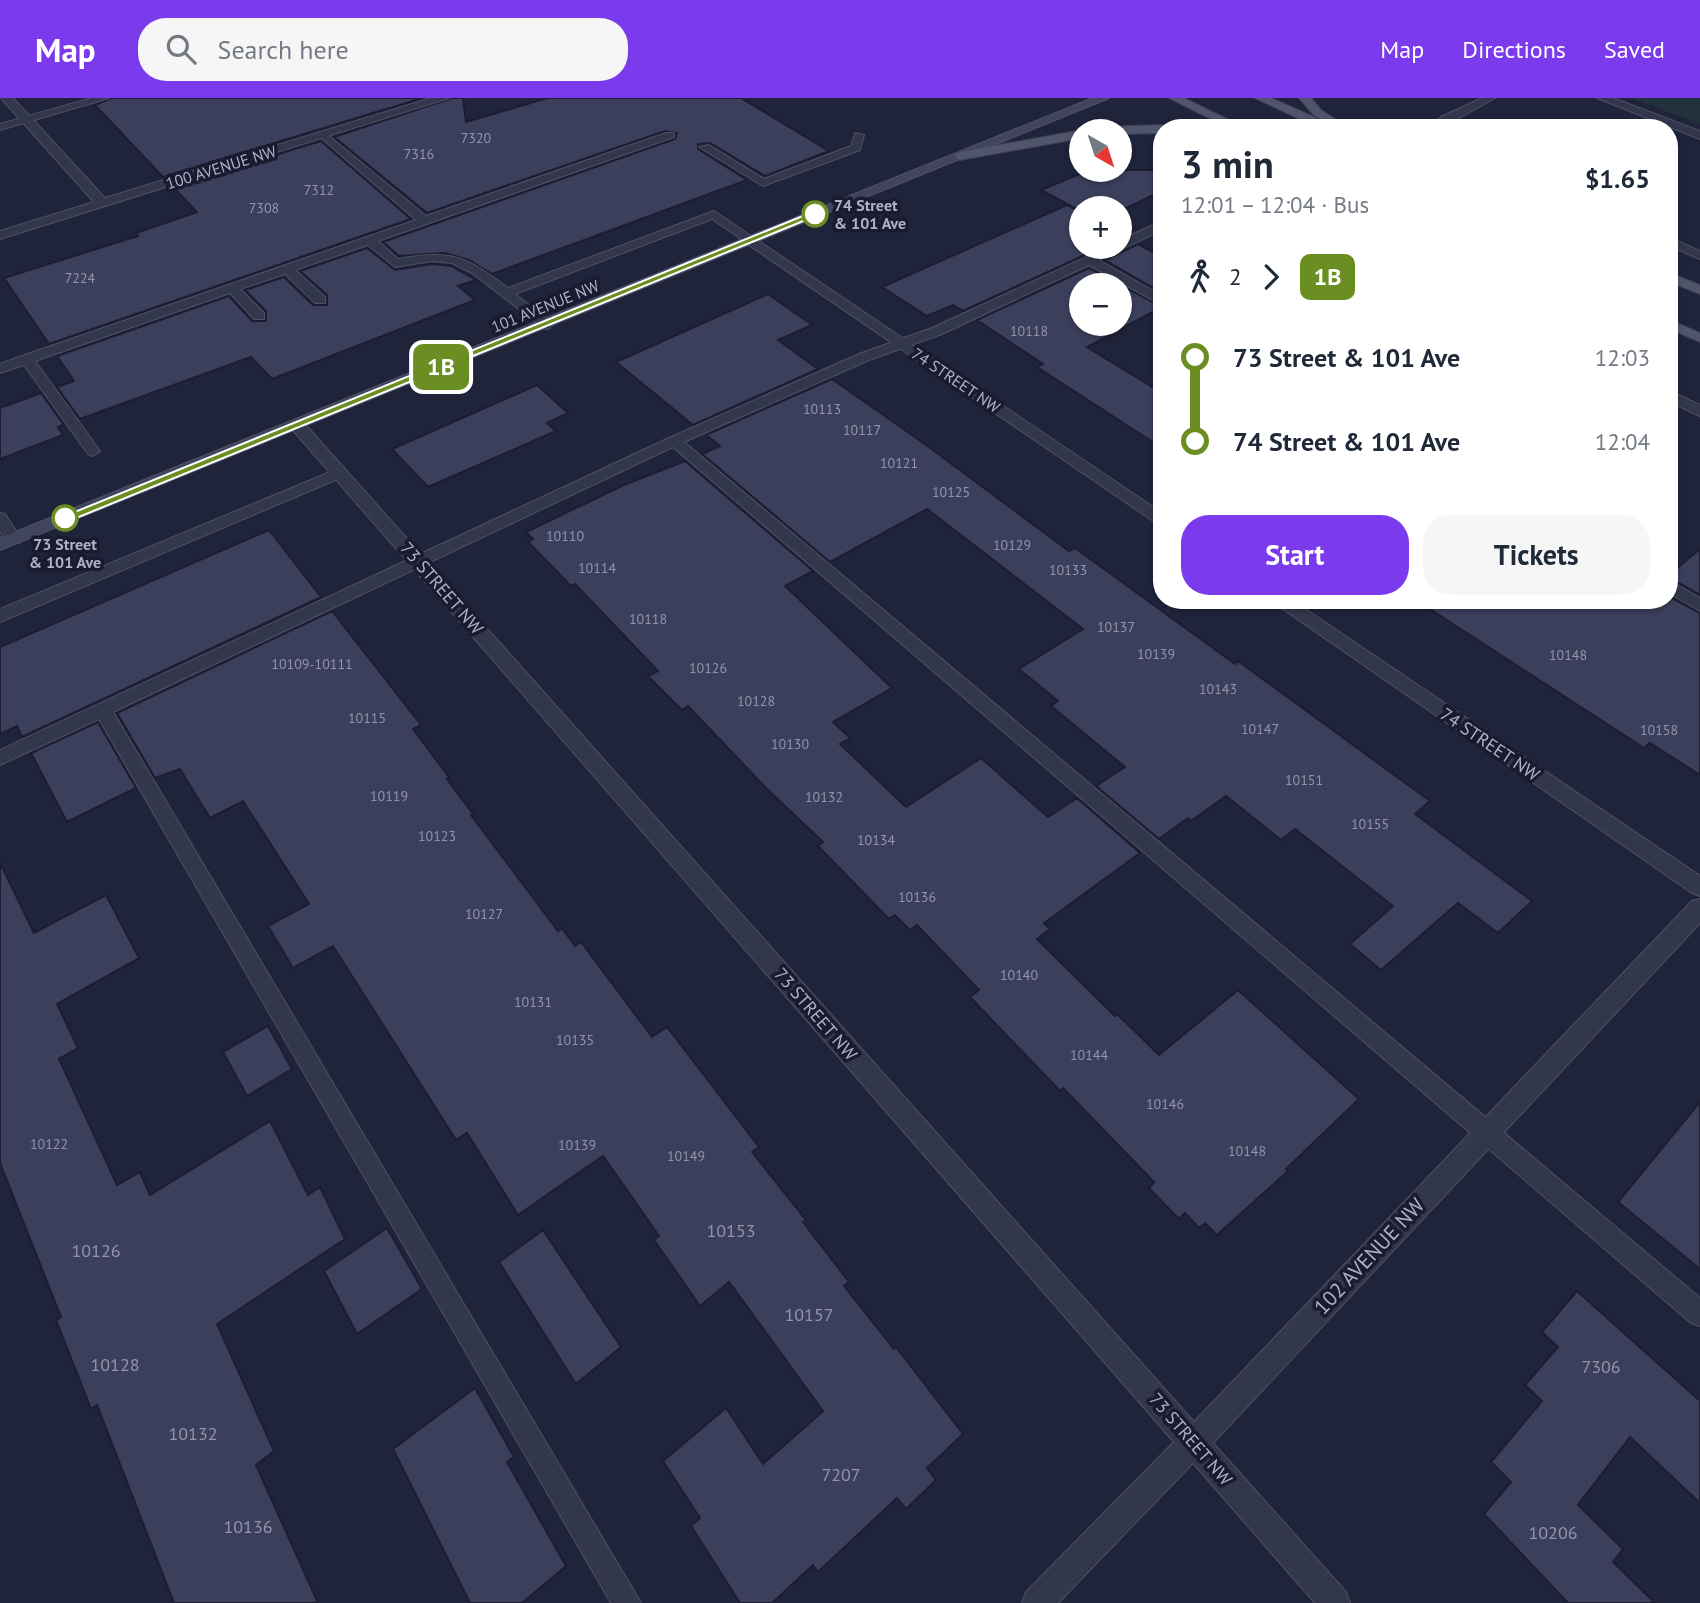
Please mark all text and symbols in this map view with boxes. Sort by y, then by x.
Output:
search box [138,18,628,81]
text: Map [35,28,96,71]
icon: search [162,30,200,68]
text: Search here [218,33,349,66]
text: Map [1380,34,1424,65]
text: Directions [1462,34,1566,65]
text: Saved [1604,34,1665,65]
north arrow [1069,119,1132,182]
map controls [1069,119,1132,336]
house number: 7320 [461,129,492,147]
text: 3 min [1181,139,1274,188]
street label: 100 AVENUE NW [163,141,279,193]
house number: 7316 [404,145,434,163]
text: $1.65 [1585,162,1650,195]
house number: 7312 [304,181,334,199]
text: 12:01 – 12:04 · Bus [1181,190,1369,219]
place label: 74 Street & 101 Ave [834,195,906,233]
button: + [1069,196,1132,259]
house number: 7308 [249,199,279,217]
marker: 74 Street & 101 Ave [802,201,828,227]
icon: walk [1181,258,1219,296]
icon: forward [1252,258,1290,296]
text: 1B [1314,261,1341,292]
text: 2 [1229,262,1242,291]
house number: 7224 [65,269,96,287]
button: − [1069,273,1132,336]
street label: 101 AVENUE NW [488,275,602,337]
house number: 10118 [1010,322,1048,340]
text: 73 Street & 101 Ave [1233,341,1460,374]
street label: 74 STREET NW [908,343,1005,417]
text: 12:03 [1595,343,1650,372]
line badge: 1B [410,344,472,390]
text: 1B [427,351,455,382]
house number: 10113 [803,400,841,418]
house number: 10117 [843,421,881,439]
text: 74 Street & 101 Ave [1233,425,1460,458]
text: 12:04 [1595,427,1650,456]
house number: 10121 [880,454,918,472]
house number: 10125 [932,483,970,501]
marker: 73 Street & 101 Ave [52,505,78,531]
button: Start [1181,515,1409,595]
button: Tickets [1423,515,1650,595]
house number: 10110 [546,527,584,545]
place label: 73 Street & 101 Ave [29,534,101,572]
house number: 10129 [993,536,1031,554]
street label: 73 STREET NW [396,537,488,639]
house number: 10114 [578,559,616,577]
house number: 10133 [1049,561,1087,579]
house number: 10118 [629,610,667,628]
house number: 10137 [1097,618,1135,636]
house number: 10139 [1137,645,1175,663]
house number: 10148 [1549,646,1587,664]
house number: 10109-10111 [271,655,353,673]
house number: 10126 [689,659,727,677]
house number: 10143 [1199,680,1237,698]
house number: 10128 [737,692,775,710]
street label: 74 STREET NW [1436,702,1544,786]
house number: 10115 [348,709,386,727]
house number: 10147 [1241,720,1279,738]
house number: 10158 [1640,721,1678,739]
house number: 10130 [771,735,809,753]
house number: 10151 [1285,771,1323,789]
house number: 10119 [370,787,408,805]
house number: 10132 [805,788,843,806]
house number: 10155 [1351,815,1389,833]
house number: 10123 [418,827,456,845]
house number: 10134 [857,831,895,849]
house number: 10136 [898,888,936,906]
house number: 10127 [465,905,503,923]
street label: 73 STREET NW [770,963,862,1065]
house number: 10140 [1000,966,1038,984]
house number: 10131 [514,993,552,1011]
house number: 10135 [556,1031,594,1049]
house number: 10144 [1070,1046,1108,1064]
house number: 10146 [1146,1095,1184,1113]
house number: 10122 [30,1135,68,1153]
house number: 10139 [558,1136,596,1154]
house number: 10148 [1228,1142,1266,1160]
house number: 10149 [667,1147,705,1165]
street label: 102 AVENUE NW [1308,1191,1430,1320]
house number: 10153 [706,1219,756,1242]
house number: 10126 [71,1239,121,1262]
house number: 10157 [784,1303,834,1326]
house number: 10128 [90,1353,140,1376]
house number: 7306 [1581,1355,1621,1378]
street label: 73 STREET NW [1145,1388,1237,1490]
house number: 10132 [168,1422,218,1445]
house number: 7207 [821,1463,861,1486]
house number: 10136 [223,1515,273,1538]
house number: 10206 [1528,1521,1578,1544]

